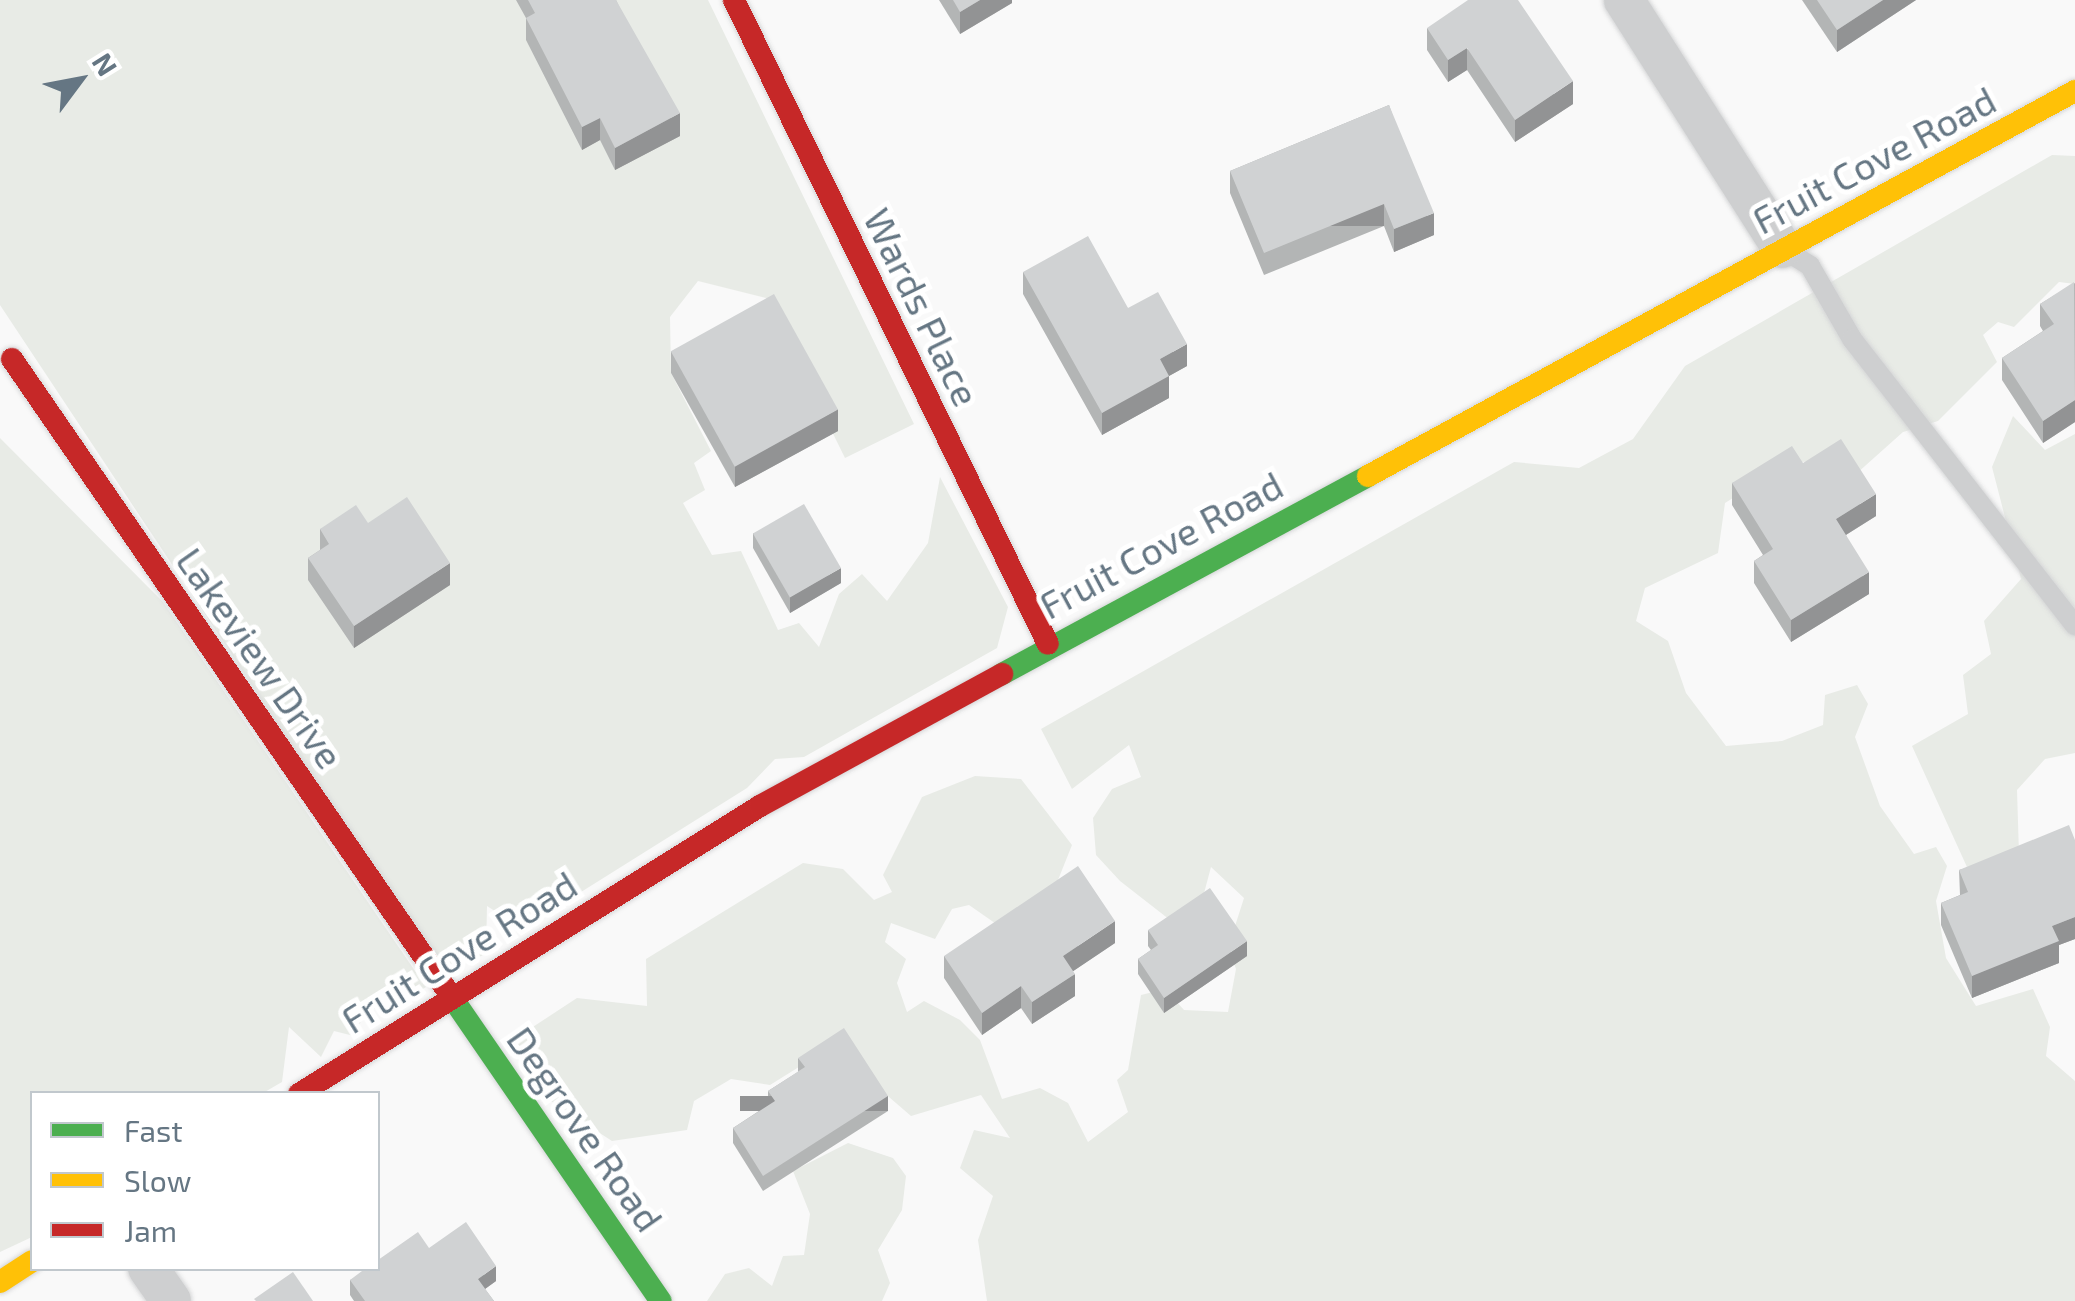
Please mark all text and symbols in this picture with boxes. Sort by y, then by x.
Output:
north arrow [30,30,130,130]
text: N [86,47,125,82]
street label: Fruit Cove Road [1745,77,2003,243]
street label: Wards Place [855,201,989,413]
street label: Fruit Cove Road [1032,462,1290,628]
street label: Lakeview Drive [167,539,353,777]
street label: Fruit Cove Road [333,862,585,1042]
street label: Degrove Road [498,1018,672,1240]
legend [30,1091,380,1271]
text: Fast [124,1112,183,1148]
text: Slow [124,1162,191,1198]
text: Jam [124,1212,177,1248]

